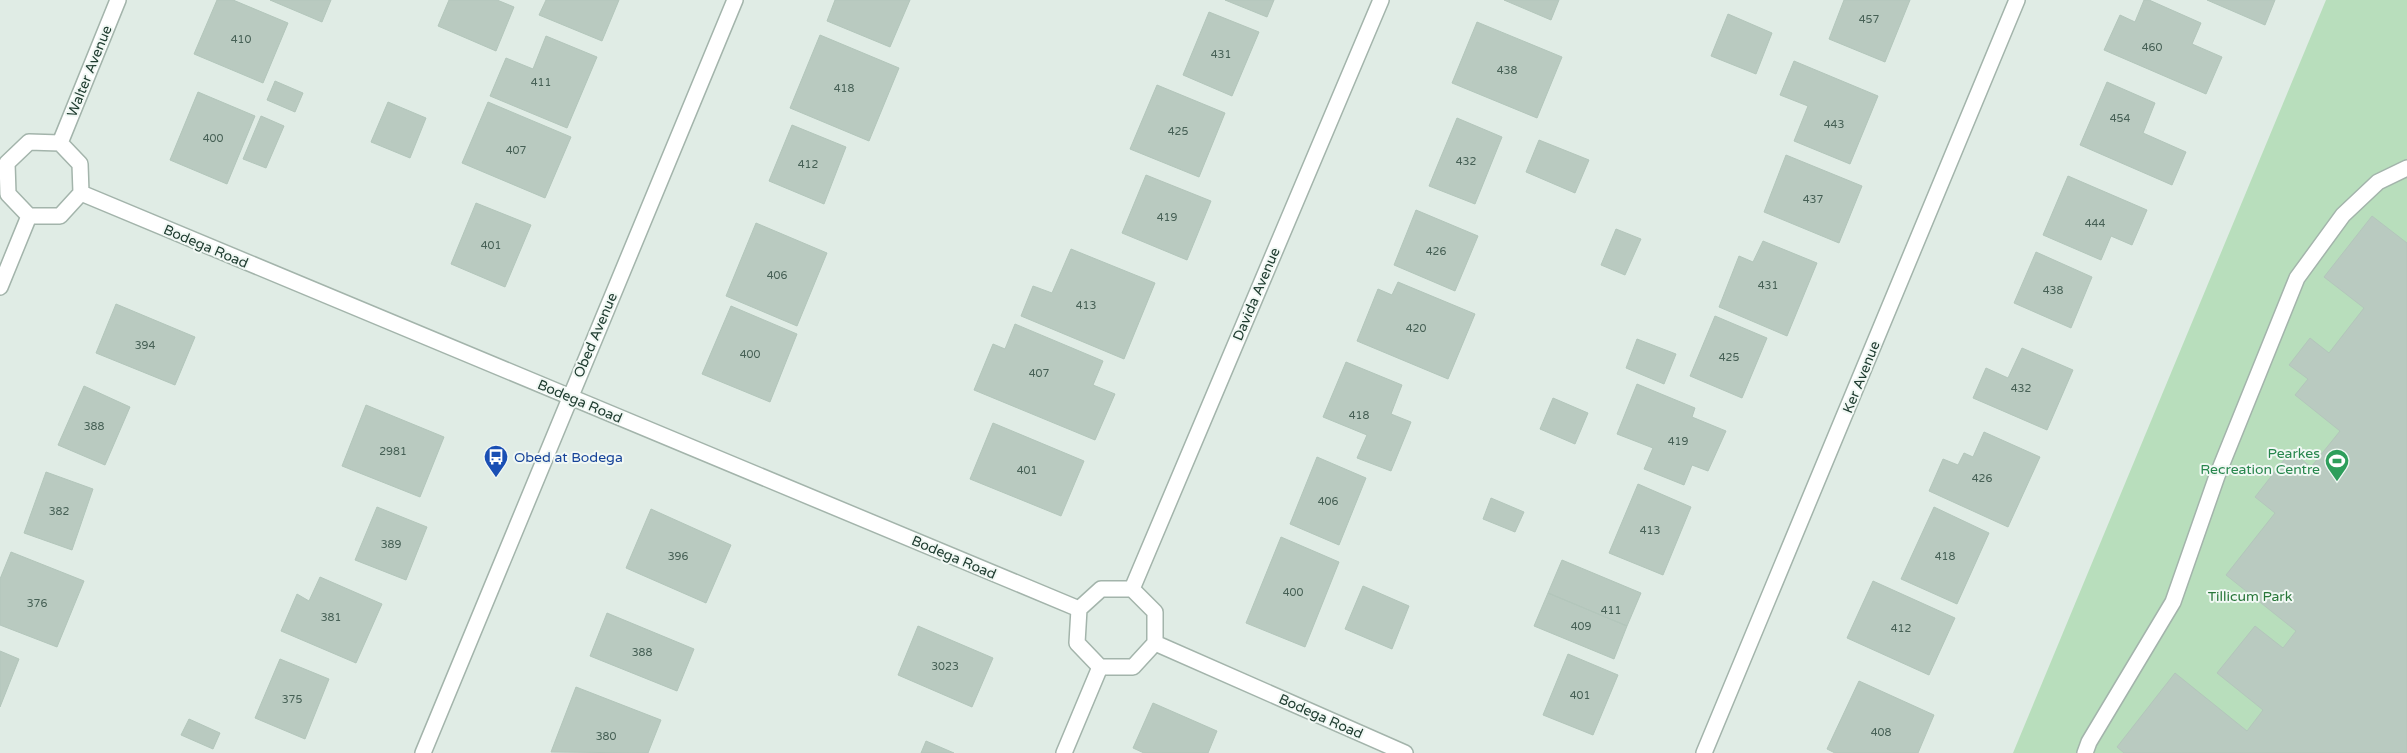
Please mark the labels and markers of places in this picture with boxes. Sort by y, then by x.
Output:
bus stop icon: Obed at Bodega [483,444,509,478]
place label: Pearkes Recreation Centre [2200,445,2320,478]
sports icon: Pearkes Recreation Centre [2324,448,2350,482]
place label: Obed at Bodega [514,449,623,466]

